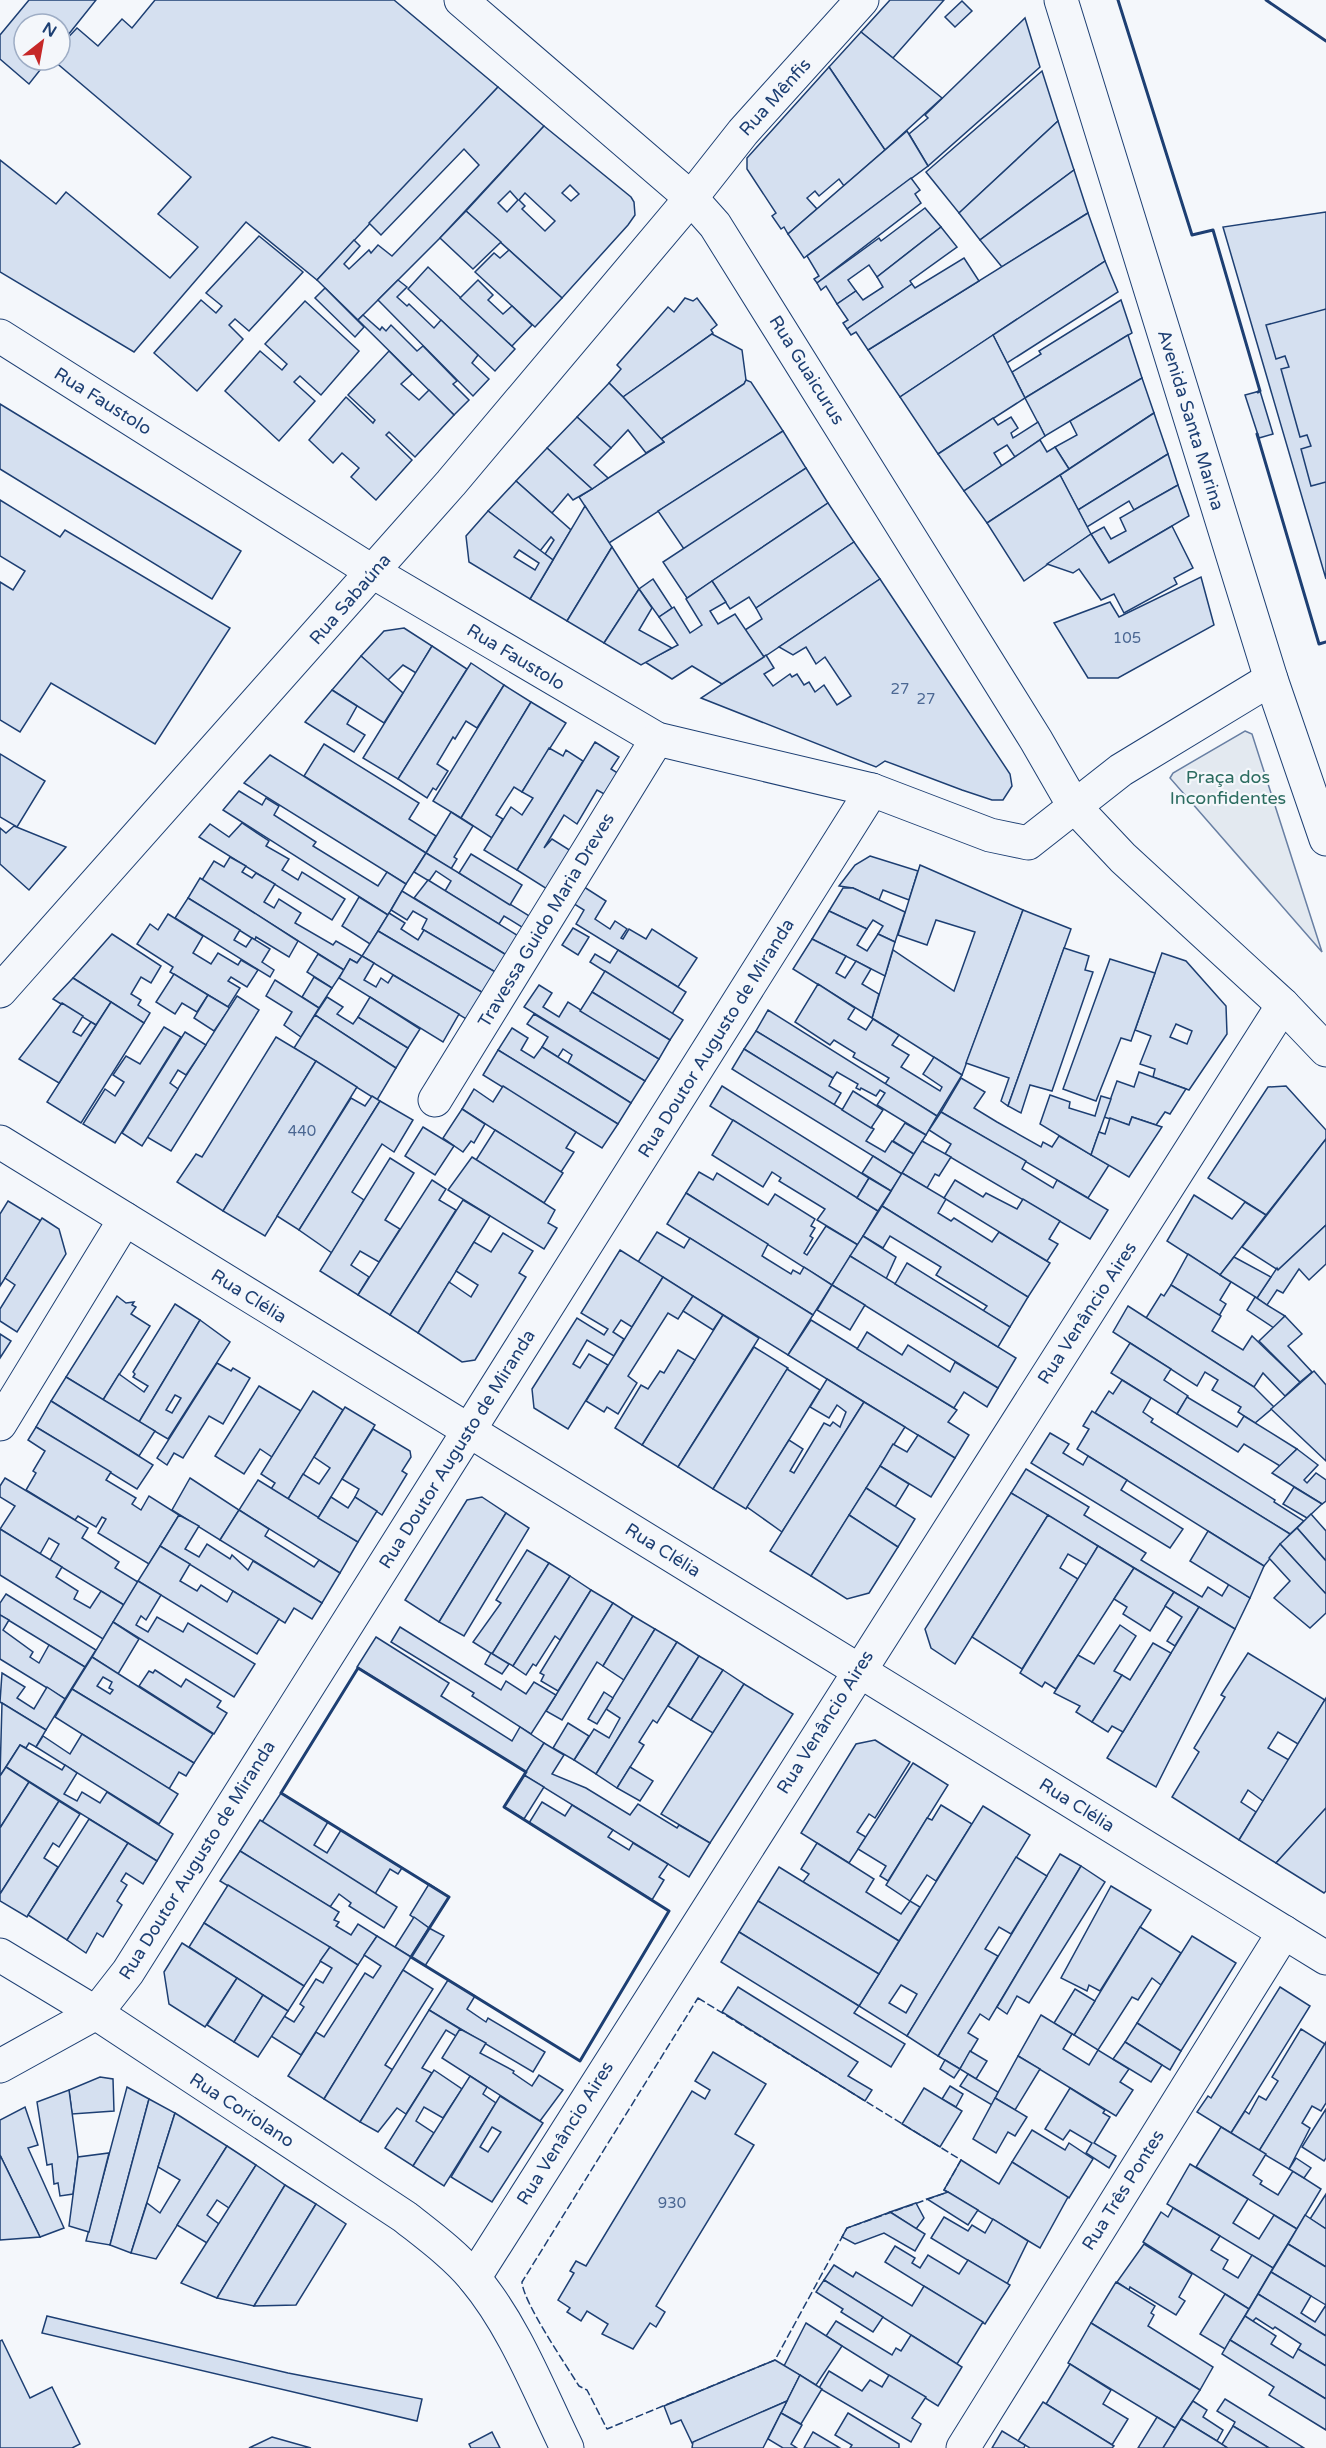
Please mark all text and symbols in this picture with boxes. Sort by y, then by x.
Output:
north arrow [12,12,72,72]
text: N [39,18,60,42]
street label: Rua Mênfis [734,54,816,140]
street label: Rua Guaicurus [765,311,849,429]
street label: Avenida Santa Marina [1153,327,1229,513]
street label: Rua Faustolo [50,362,156,440]
street label: Rua Sabaúna [305,549,395,649]
street label: Rua Faustolo [463,619,569,695]
house number: 105 [1113,629,1141,647]
house number: 27 [891,680,909,698]
house number: 27 [917,690,935,708]
park label: Praça dos Inconfidentes [1170,766,1286,809]
street label: Travessa Guido Maria Dreves [473,809,619,1031]
street label: Rua Doutor Augusto de Miranda [633,914,799,1162]
house number: 440 [288,1122,316,1140]
street label: Rua Venâncio Aires [1033,1238,1141,1388]
street label: Rua Clélia [207,1264,291,1328]
street label: Rua Doutor Augusto de Miranda [374,1325,540,1573]
street label: Rua Clélia [621,1518,705,1582]
street label: Rua Venâncio Aires [772,1646,878,1798]
street label: Rua Doutor Augusto de Miranda [114,1736,280,1984]
street label: Rua Clélia [1035,1773,1119,1837]
street label: Rua Venâncio Aires [512,2057,618,2209]
street label: Rua Coriolano [185,2068,299,2152]
street label: Rua Três Pontes [1077,2126,1169,2254]
house number: 930 [658,2194,686,2212]

